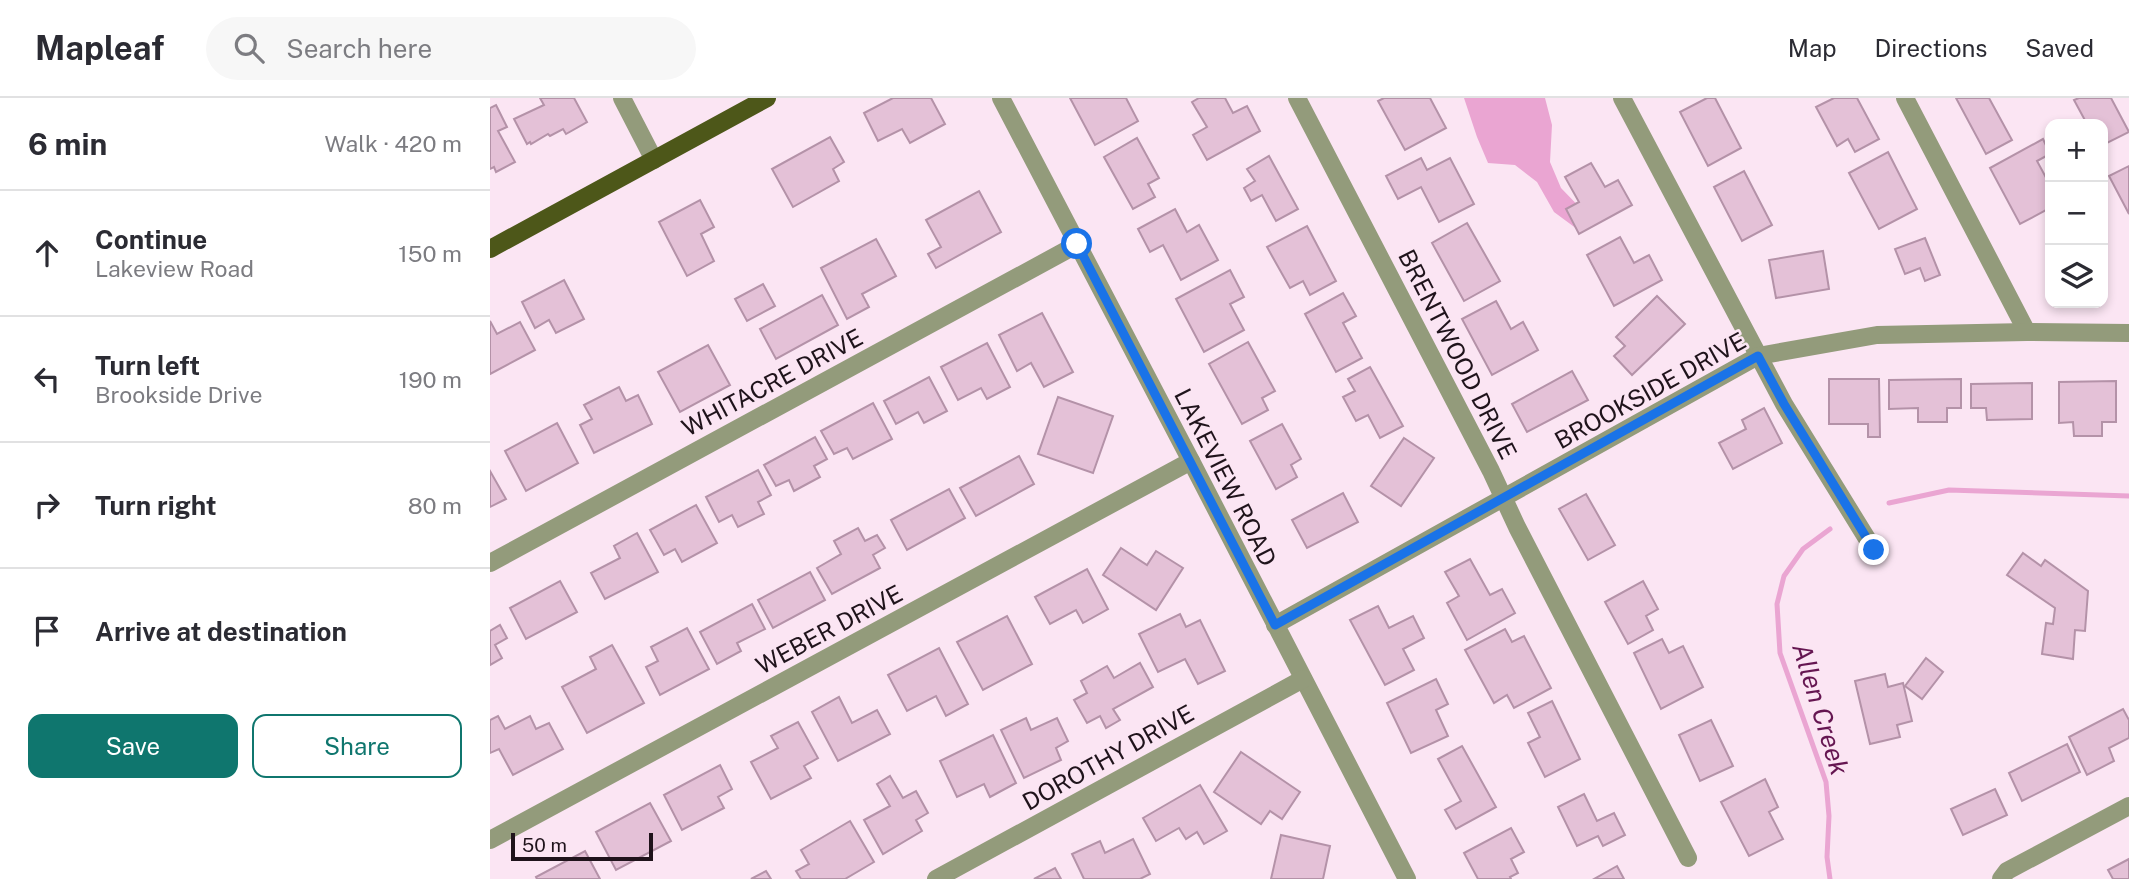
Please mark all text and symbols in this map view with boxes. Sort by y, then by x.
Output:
search box [206,17,696,80]
text: Mapleaf [35,29,164,67]
icon: search [230,29,268,67]
text: Search here [286,33,432,64]
text: Map [1788,34,1837,62]
text: Directions [1875,34,1987,62]
text: Saved [2025,34,2094,62]
map controls [2045,119,2108,308]
button: + [2045,119,2108,182]
text: 6 min [28,126,107,162]
text: Walk · 420 m [325,130,462,157]
button: − [2045,182,2108,245]
text: Continue [95,224,207,255]
route start [1061,228,1092,259]
icon: ahead [28,234,66,272]
text: 150 m [398,240,462,267]
street label: BRENTWOOD DRIVE [1393,244,1523,464]
button: layers [2045,245,2108,308]
text: Lakeview Road [95,255,254,282]
street label: WHITACRE DRIVE [677,323,867,441]
street label: BROOKSIDE DRIVE [1550,326,1750,454]
text: Turn left [95,350,200,381]
icon: left [28,360,66,398]
text: 190 m [399,366,462,393]
text: Brookside Drive [95,381,262,408]
street label: LAKEVIEW ROAD [1169,383,1283,571]
icon: right [28,486,66,524]
text: Turn right [95,490,217,521]
text: 80 m [408,492,462,519]
route end [1858,534,1889,565]
street label: WEBER DRIVE [751,579,907,679]
icon: arrive [28,612,66,650]
text: Arrive at destination [95,616,347,647]
water label: Allen Creek [1786,639,1856,779]
street label: DOROTHY DRIVE [1017,698,1199,816]
button: Save [28,714,238,778]
button: Share [252,714,462,778]
scale bar [511,830,653,862]
text: 50 m [522,834,567,856]

